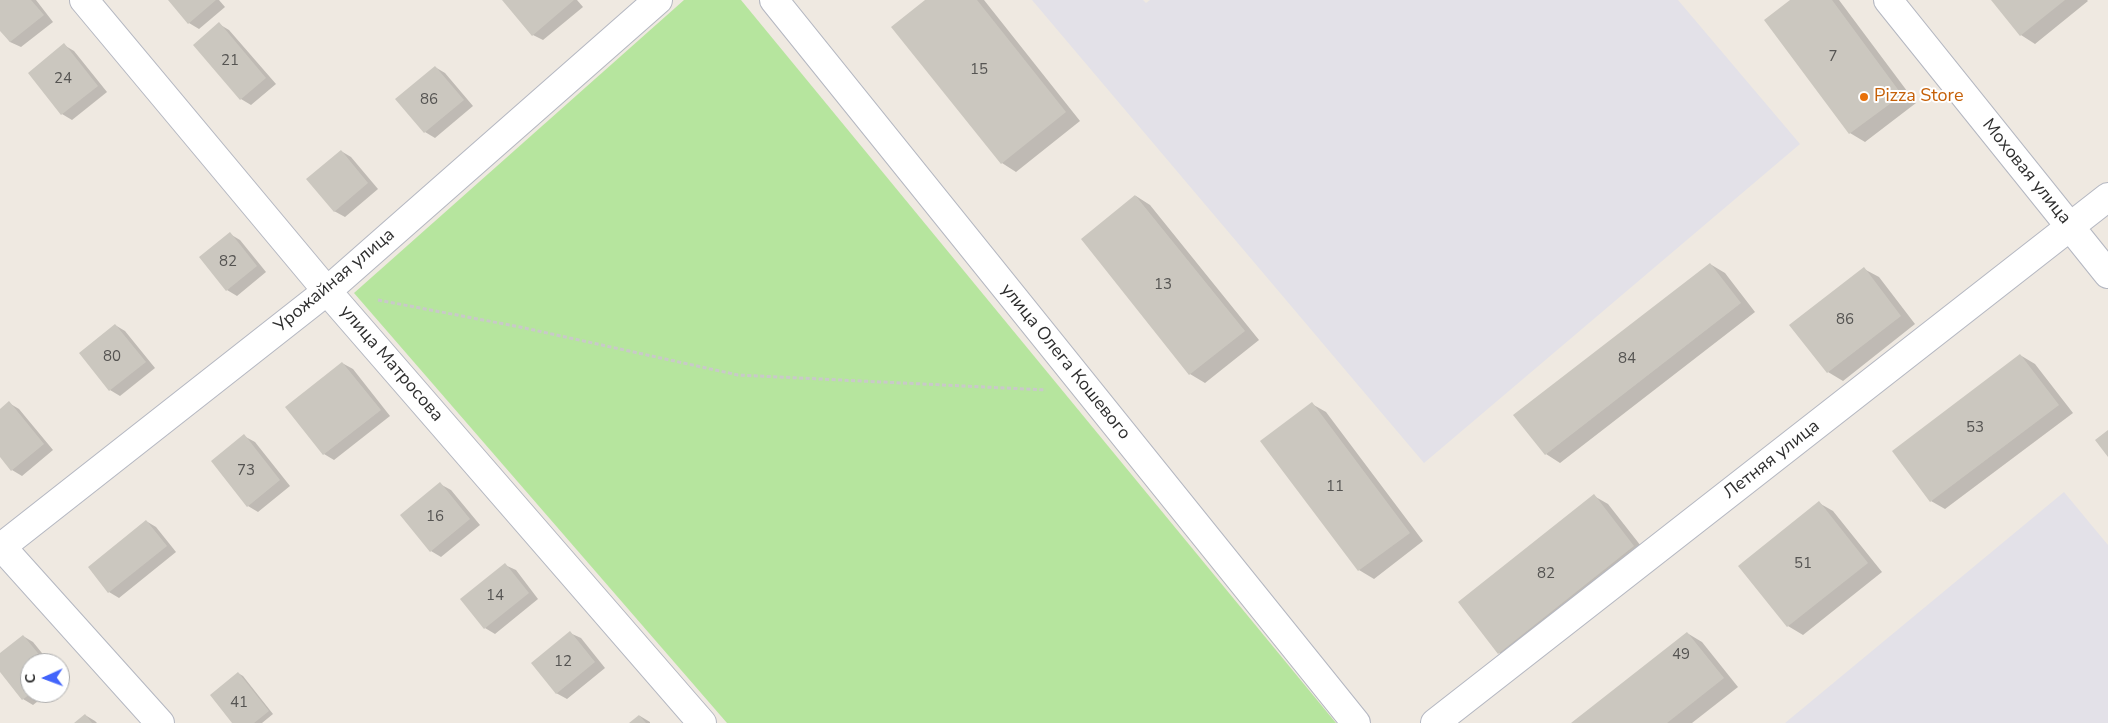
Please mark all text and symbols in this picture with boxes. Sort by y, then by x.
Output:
house number: 7 [1829,48,1837,66]
house number: 21 [221,52,239,70]
house number: 15 [970,61,988,79]
house number: 24 [54,70,72,88]
place label: Pizza Store [1874,86,1963,108]
house number: 86 [420,91,438,109]
marker: Pizza Store [1858,91,1870,103]
street label: Моховая улица [1977,115,2075,229]
street label: Урожайная улица [270,224,400,338]
house number: 82 [219,253,237,271]
house number: 13 [1154,276,1172,294]
street label: улица Олега Кошевого [995,280,1135,444]
street label: улица Матросова [335,301,447,427]
house number: 86 [1836,311,1854,329]
house number: 80 [103,348,121,366]
house number: 84 [1618,350,1636,368]
street label: Летняя улица [1720,416,1824,504]
house number: 53 [1966,419,1984,437]
house number: 73 [237,462,255,480]
house number: 11 [1326,478,1344,496]
house number: 16 [426,508,444,526]
house number: 51 [1794,555,1812,573]
house number: 82 [1537,565,1555,583]
house number: 14 [486,587,504,605]
house number: 49 [1672,646,1690,664]
north arrow [20,653,70,703]
house number: 12 [554,653,572,671]
text: С [21,673,40,684]
house number: 41 [230,694,248,712]

